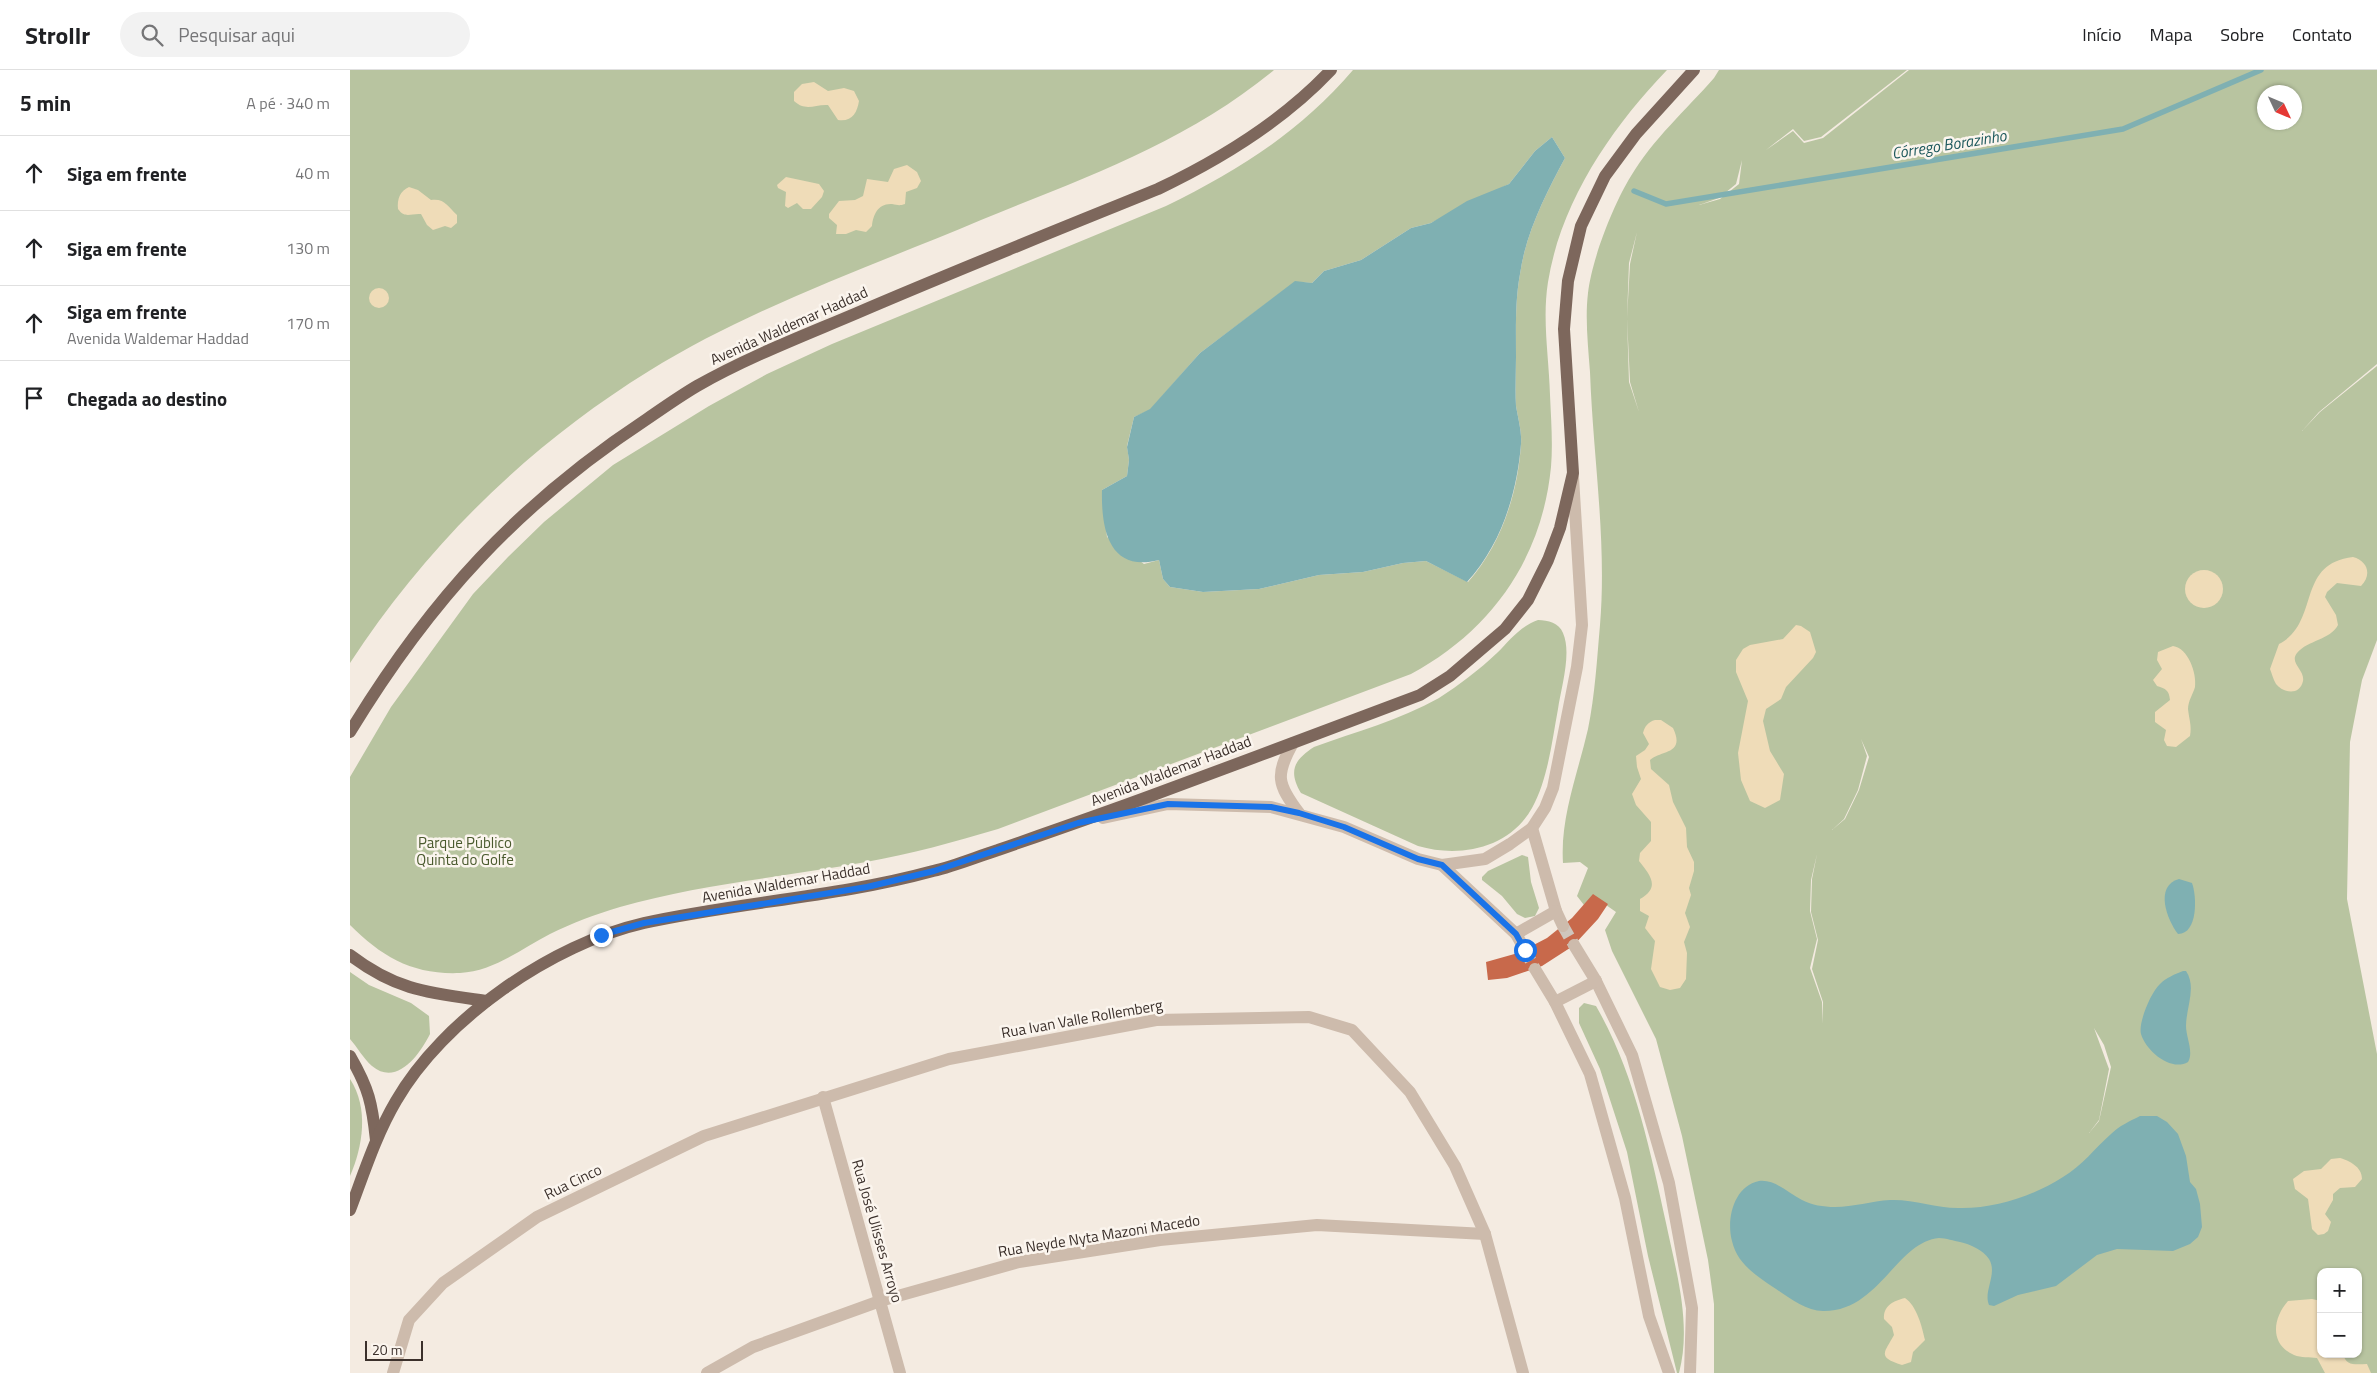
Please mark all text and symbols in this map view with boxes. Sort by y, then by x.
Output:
search box [120,12,470,57]
text: Strollr [25,17,90,53]
text: Pesquisar aqui [178,20,295,49]
icon: search [138,21,166,49]
text: Início [2082,21,2122,48]
text: Mapa [2150,21,2192,48]
text: Sobre [2220,21,2264,48]
text: Contato [2292,21,2352,48]
north arrow [2257,85,2302,130]
text: 5 min [20,87,71,119]
text: A pé · 340 m [246,91,330,115]
water label: Córrego Borazinho [1890,123,2009,165]
icon: ahead [20,159,48,187]
text: Siga em frente [67,159,187,188]
text: 40 m [295,161,330,185]
icon: ahead [20,234,48,262]
text: Siga em frente [67,234,187,263]
text: 130 m [286,236,330,260]
street label: Avenida Waldemar Haddad [706,280,871,371]
text: Siga em frente [67,297,187,326]
icon: ahead [20,309,48,337]
text: 170 m [286,311,330,335]
text: Avenida Waldemar Haddad [67,326,249,350]
icon: arrive [20,384,48,412]
text: Chegada ao destino [67,384,227,413]
street label: Avenida Waldemar Haddad [1087,729,1255,812]
park label: Parque Público Quinta do Golfe [416,831,514,871]
street label: Avenida Waldemar Haddad [700,856,872,909]
route end [590,924,613,947]
route start [1514,939,1537,962]
street label: Rua Ivan Valle Rollemberg [999,993,1165,1044]
street label: Rua José Ulisses Arroyo [846,1156,909,1305]
street label: Rua Cinco [540,1158,606,1205]
street label: Rua Neyde Nyta Mazoni Macedo [996,1208,1202,1263]
map controls [2317,1268,2362,1358]
button: + [2317,1268,2362,1313]
button: − [2317,1313,2362,1358]
scale bar [365,1338,422,1361]
text: 20 m [372,1339,402,1360]

